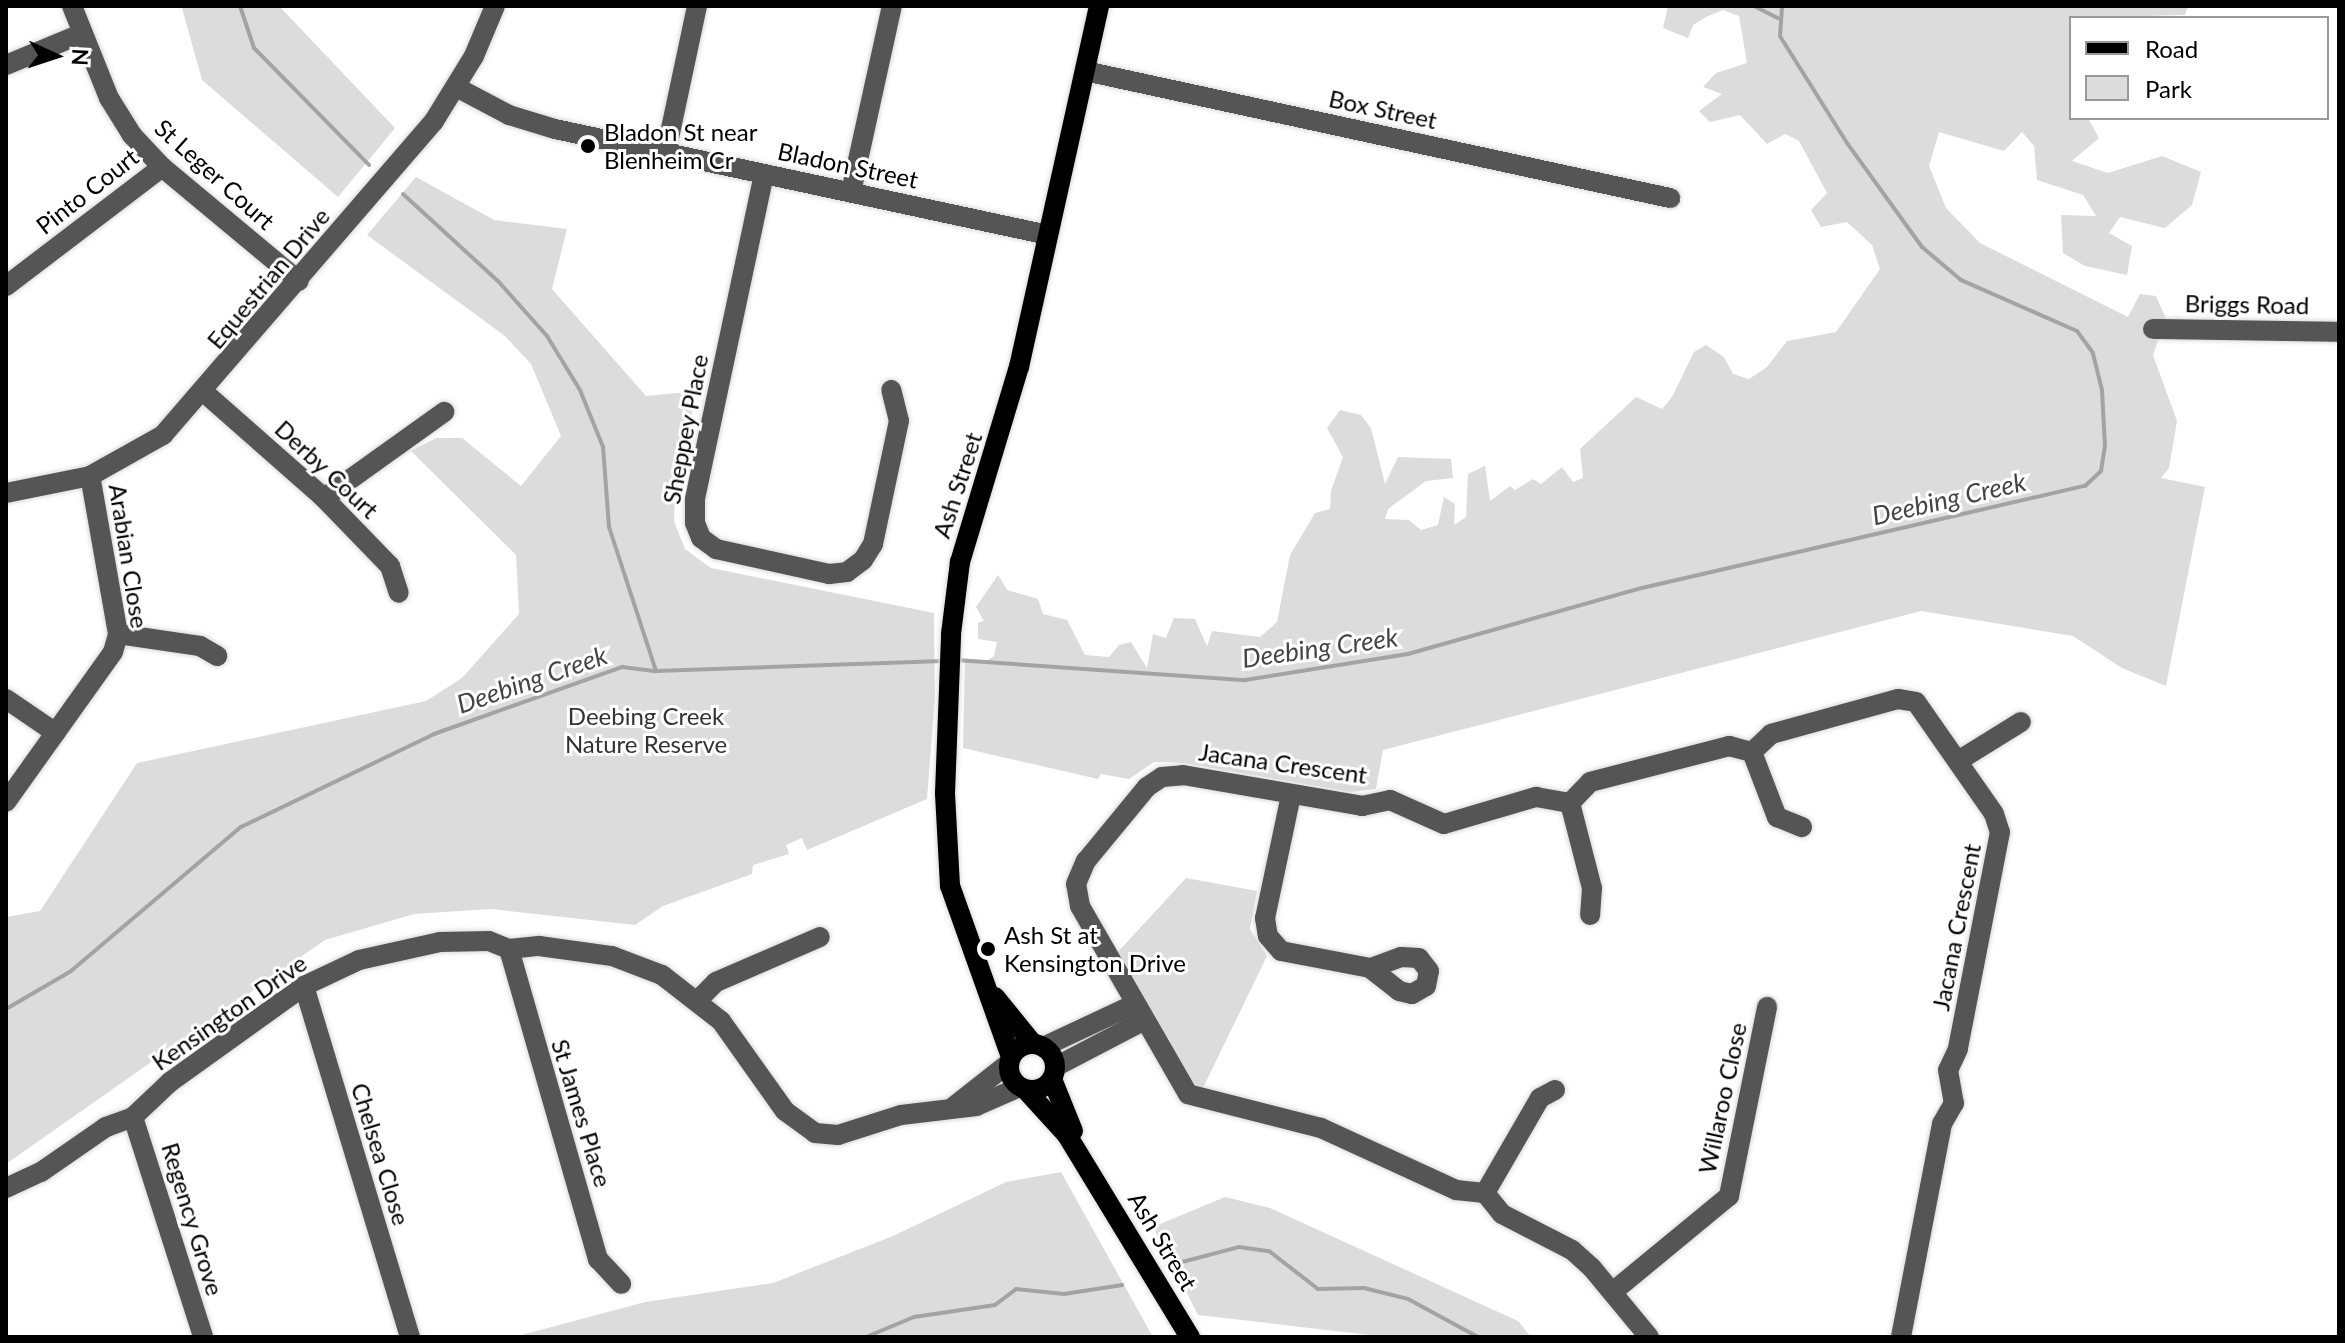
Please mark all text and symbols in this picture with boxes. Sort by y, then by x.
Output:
north arrow [16,16,96,96]
legend [2069,16,2329,120]
text: Road [2145,34,2198,63]
text: N [67,48,94,66]
text: Park [2145,74,2192,103]
street label: Box Street [1326,84,1440,134]
street label: St Leger Court [149,113,281,235]
place label: Bladon St near Blenheim Cr [604,118,757,174]
street label: Bladon Street [775,136,921,194]
marker: Bladon St near Blenheim Cr [579,137,597,155]
street label: Pinto Court [30,142,144,240]
street label: Equestrian Drive [201,202,335,354]
street label: Briggs Road [2185,289,2309,319]
street label: Sheppey Place [656,351,714,507]
street label: Derby Court [269,414,385,524]
street label: Ash Street [926,429,988,541]
water label: Deebing Creek [1869,466,2029,532]
street label: Arabian Close [103,482,155,630]
water label: Deebing Creek [1240,622,1400,674]
water label: Deebing Creek [453,640,611,720]
park label: Deebing Creek Nature Reserve [565,702,727,758]
street label: Jacana Crescent [1197,737,1369,789]
street label: Jacana Crescent [1926,841,1986,1013]
place label: Ash St at Kensington Drive [1004,921,1186,977]
marker: Ash St at Kensington Drive [979,940,997,958]
street label: Kensington Drive [146,948,312,1076]
street label: Willaroo Close [1692,1020,1752,1176]
street label: St James Place [546,1035,618,1191]
street label: Chelsea Close [346,1079,416,1229]
street label: Regency Grove [156,1139,230,1299]
street label: Ash Street [1122,1187,1204,1295]

